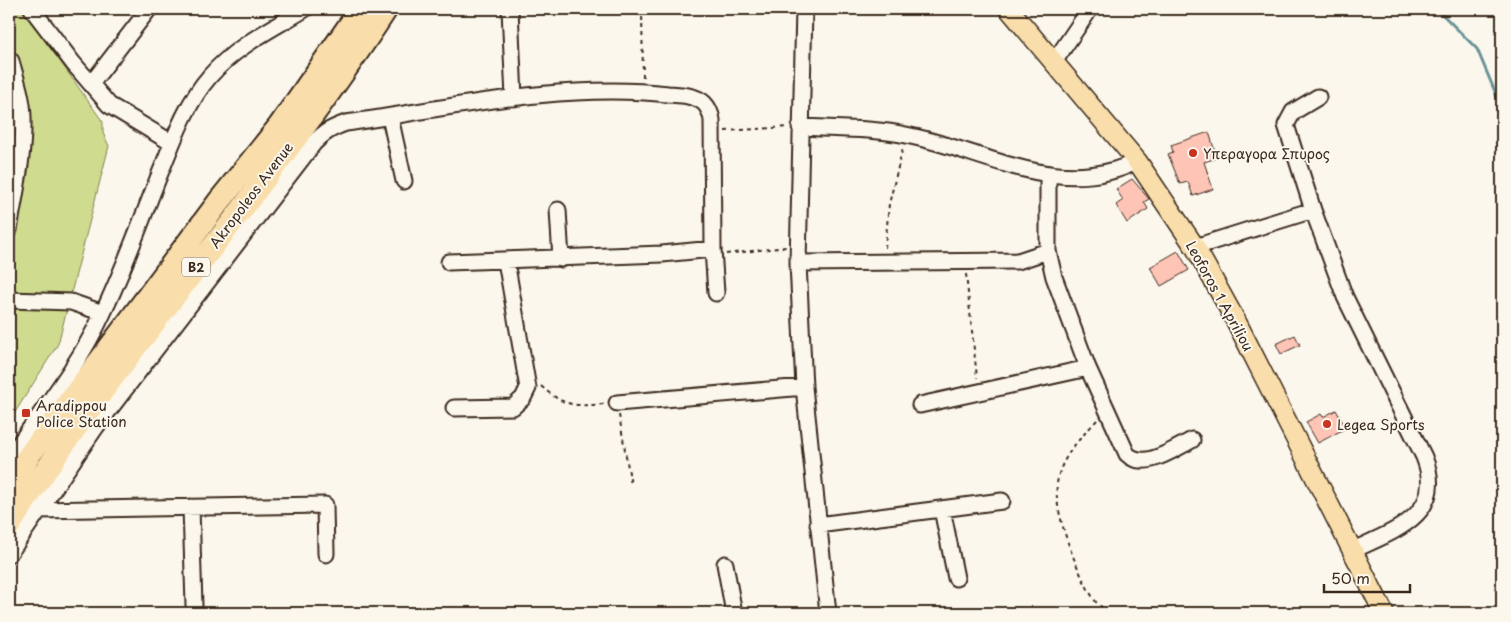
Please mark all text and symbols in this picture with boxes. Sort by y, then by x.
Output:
street label: Akropoleos Avenue [204,137,298,252]
place label: Υπεραγορα Σπυρος [1203,143,1330,164]
marker: Υπεραγορα Σπυρος [1187,147,1199,159]
street label: Leoforos 1 Apriliou [1181,237,1259,355]
road number: B2 [182,258,210,276]
place label: Aradippou Police Station [36,395,127,432]
marker: Aradippou Police Station [20,407,32,419]
place label: Legea Sports [1337,414,1425,435]
marker: Legea Sports [1321,418,1333,430]
scale bar [1324,562,1410,594]
text: 50 m [1331,566,1370,589]

